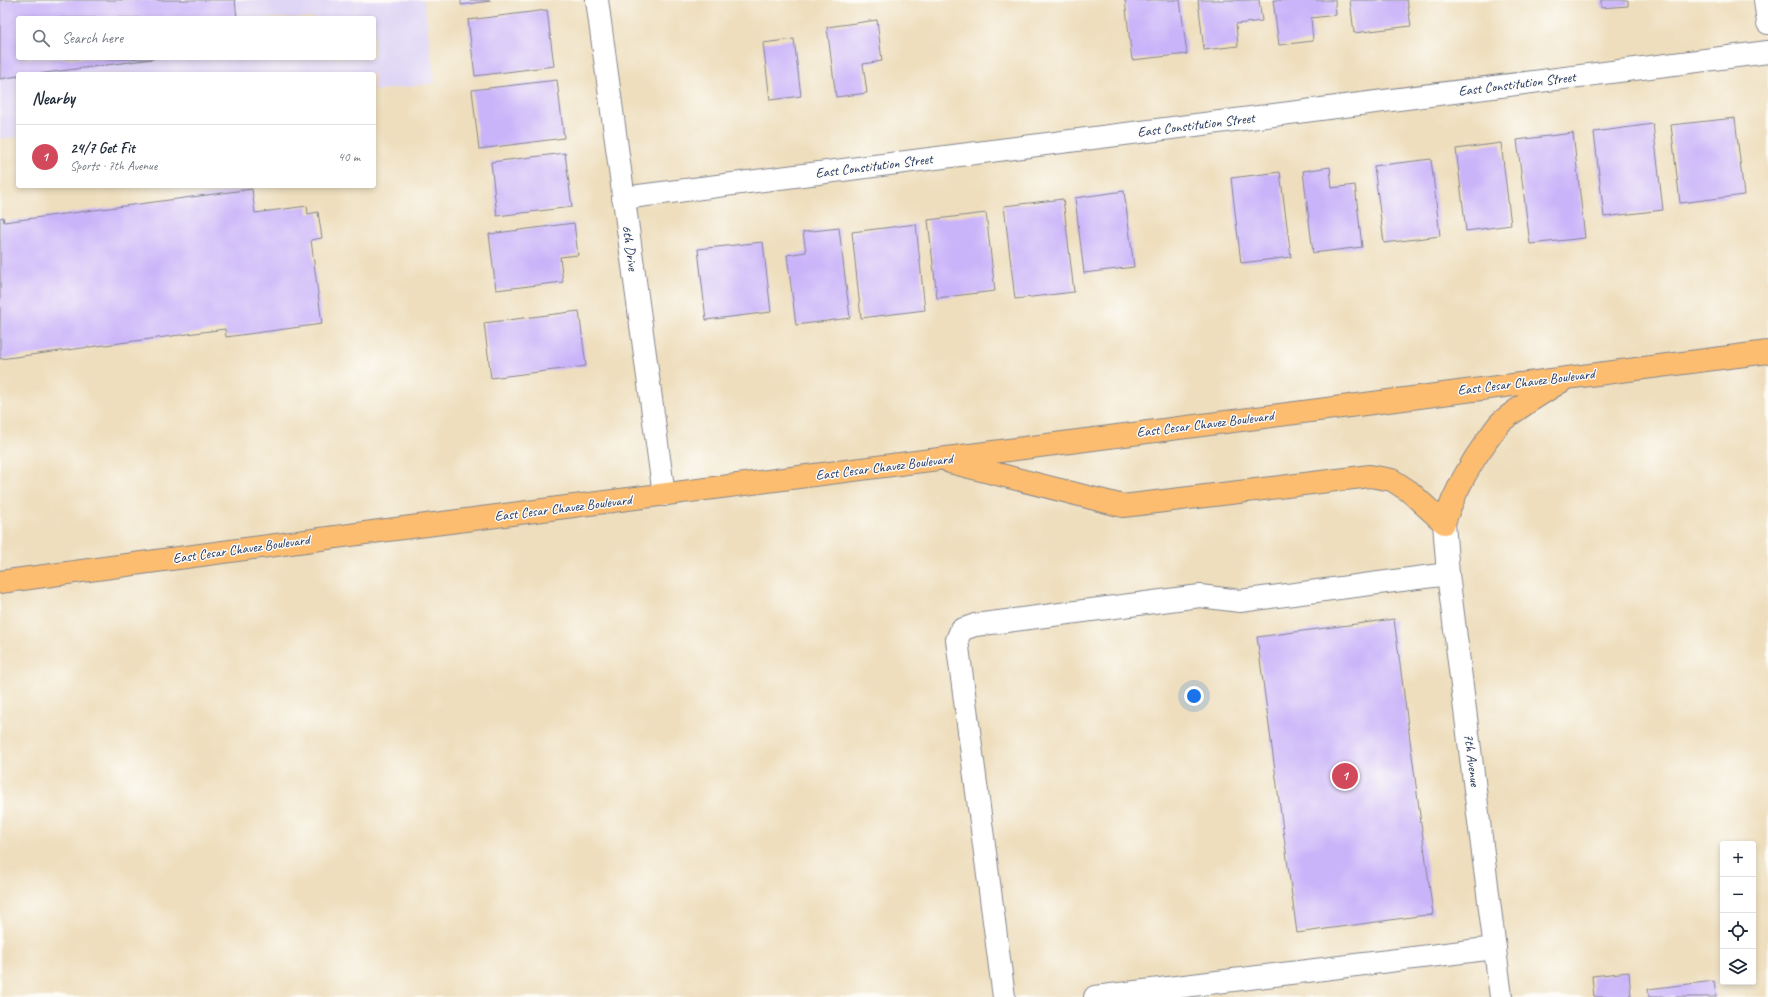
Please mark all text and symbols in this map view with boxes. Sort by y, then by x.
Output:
search box [16,16,376,60]
icon: search [30,27,52,49]
text: Search here [62,29,123,48]
street label: East Constitution Street [1457,68,1578,100]
text: Nearby [32,88,75,109]
street label: East Constitution Street [1136,109,1257,141]
text: 24/7 Get Fit [70,139,135,158]
text: 1 [42,149,48,165]
text: 40 m [338,149,360,165]
street label: East Constitution Street [814,150,935,182]
text: Sports · 7th Avenue [70,158,157,174]
street label: 6th Drive [618,224,642,273]
street label: East Cesar Chavez Boulevard [1457,365,1598,399]
street label: East Cesar Chavez Boulevard [1136,407,1277,441]
street label: East Cesar Chavez Boulevard [815,450,956,484]
street label: East Cesar Chavez Boulevard [494,491,635,525]
street label: East Cesar Chavez Boulevard [172,531,313,567]
your location [1184,686,1204,706]
street label: 7th Avenue [1460,733,1484,789]
pin: 1 [1332,761,1358,791]
map controls [1720,841,1756,985]
button: + [1720,841,1756,877]
button: − [1720,877,1756,913]
button: locate [1720,913,1756,949]
button: layers [1720,949,1756,985]

